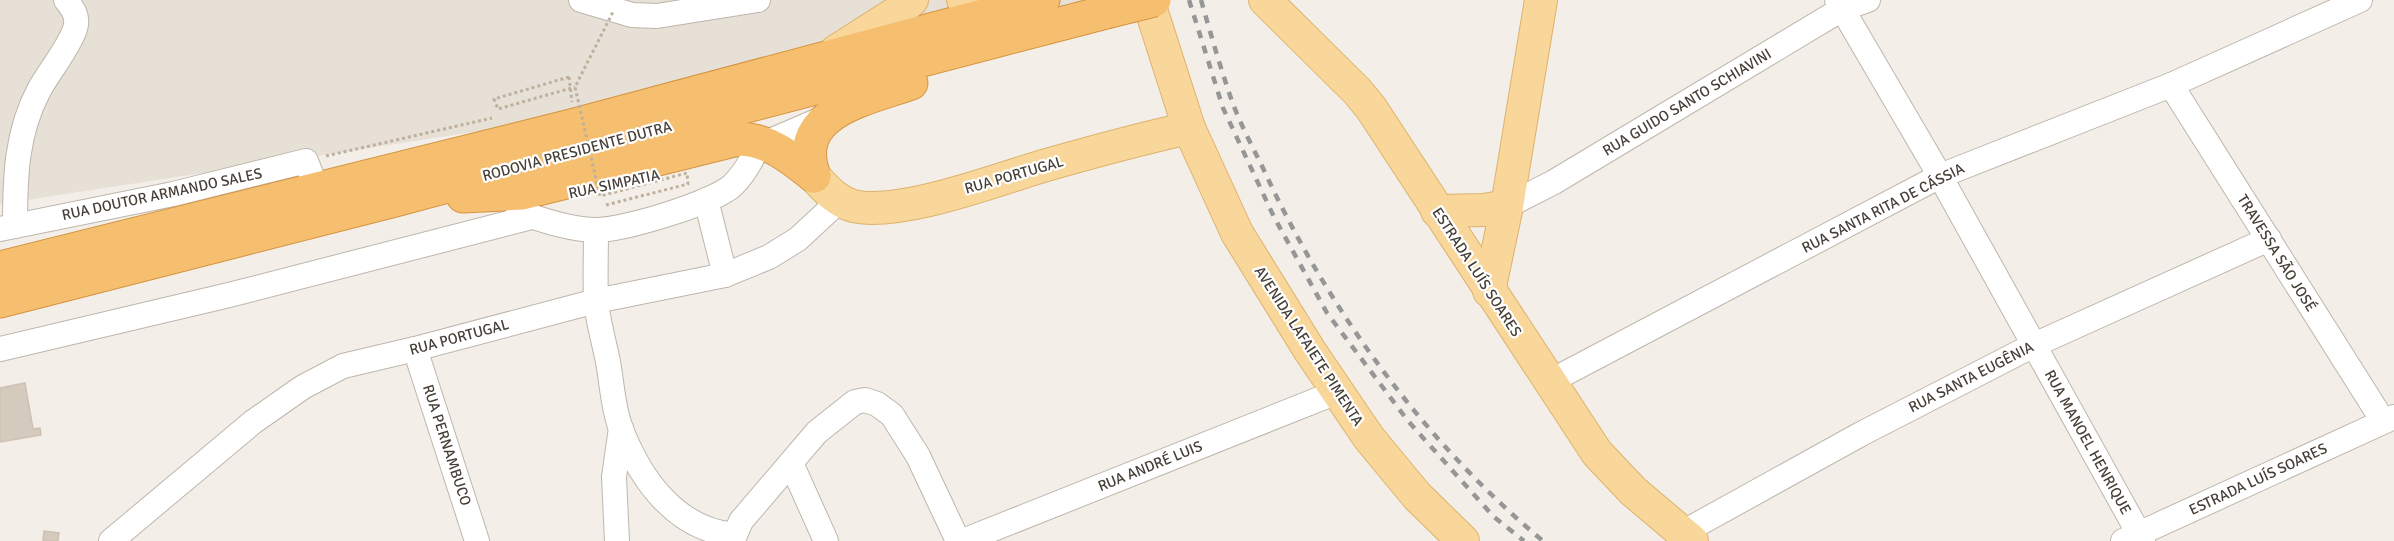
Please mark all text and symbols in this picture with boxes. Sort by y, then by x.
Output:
street label: RUA GUIDO SANTO SCHIAVINI [1599,44,1775,160]
street label: RODOVIA PRESIDENTE DUTRA [480,117,674,185]
street label: RUA PORTUGAL [962,152,1066,198]
street label: RUA SANTA RITA DE CÁSSIA [1798,158,1967,257]
street label: RUA DOUTOR ARMANDO SALES [60,164,264,224]
street label: RUA SIMPATIA [567,166,661,202]
street label: TRAVESSA SÃO JOSÉ [2234,191,2321,315]
street label: ESTRADA LUÍS SOARES [1428,203,1526,340]
street label: AVENIDA LAFAIETE PIMENTA [1251,263,1367,429]
street label: RUA PORTUGAL [407,315,511,359]
street label: RUA SANTA EUGÊNIA [1905,338,2037,416]
street label: RUA MANOEL HENRIQUE [2041,367,2135,517]
street label: RUA PERNAMBUCO [419,382,475,508]
street label: RUA ANDRÉ LUIS [1095,436,1205,495]
street label: ESTRADA LUÍS SOARES [2186,438,2330,519]

